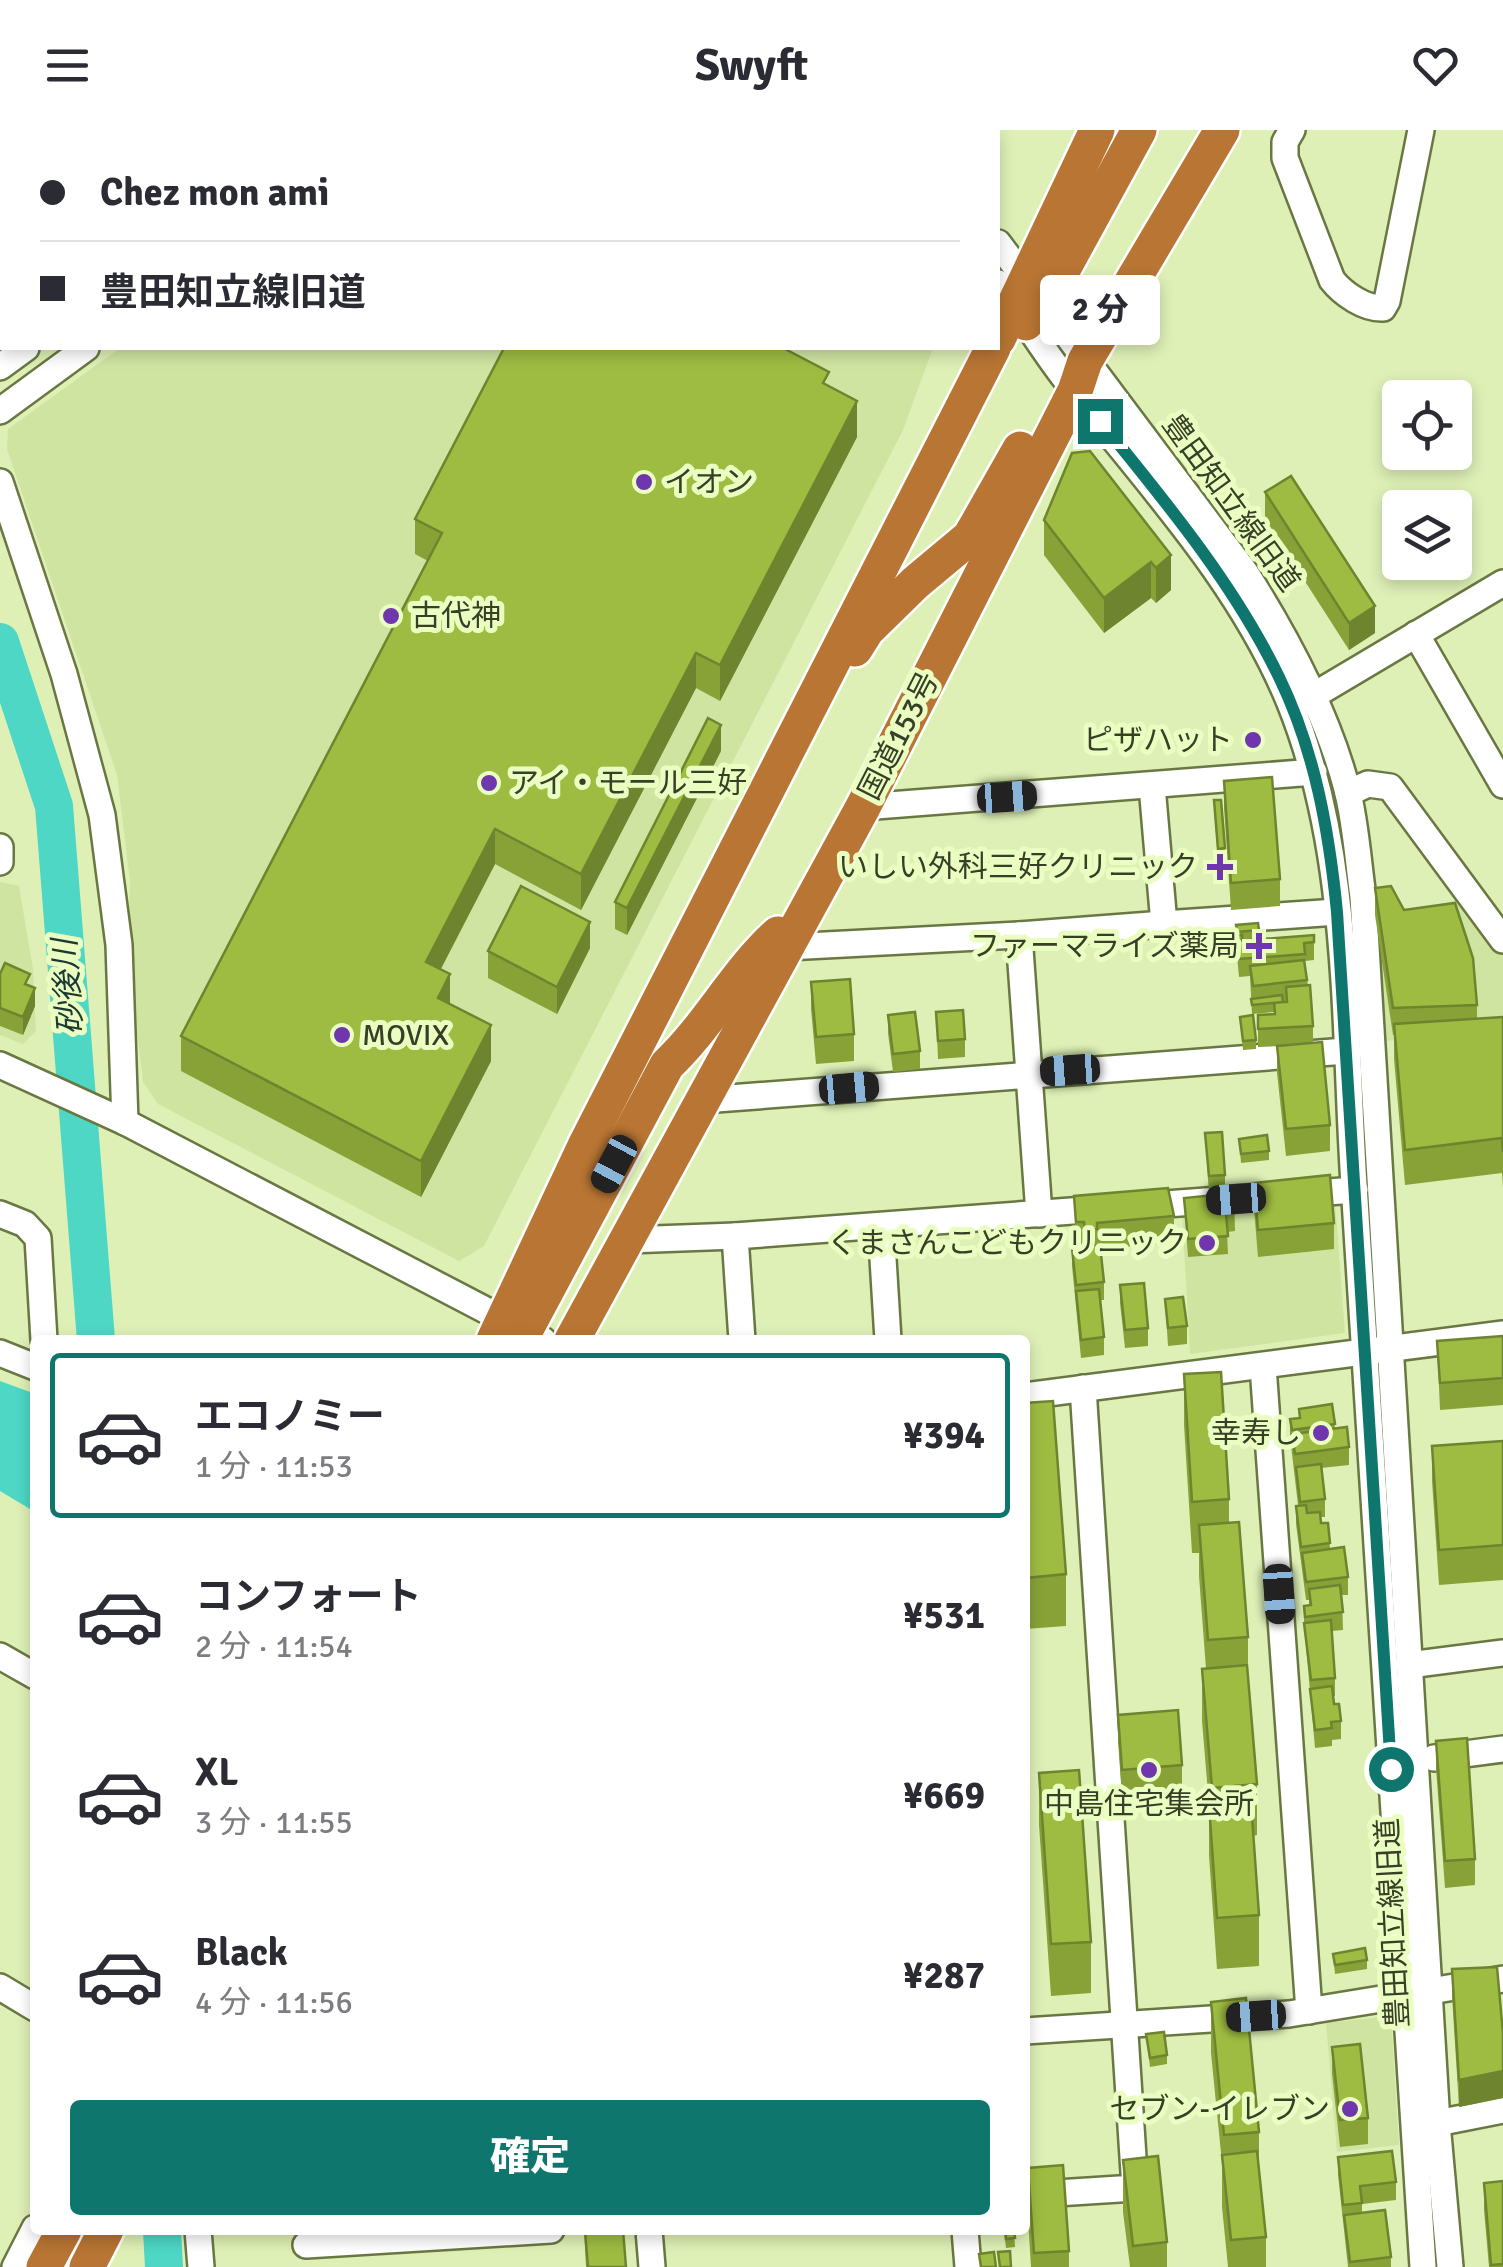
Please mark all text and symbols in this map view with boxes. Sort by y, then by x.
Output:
icon: menu [40,38,95,93]
text: Swyft [695,38,808,93]
icon: heart [1408,38,1463,93]
text: Chez mon ami [100,169,329,216]
text: 豊田知立線旧道 [100,269,366,316]
callout: 2 分 [1040,276,1160,346]
text: 2 分 [1072,290,1128,329]
map controls [1382,380,1472,580]
button: locate [1382,380,1472,470]
route end [1078,399,1123,444]
street label: 豊田知立線旧道 [1154,407,1308,599]
place label: イオン [664,464,754,501]
marker: イオン [633,471,655,493]
button: layers [1382,490,1472,580]
place label: 古代神 [411,598,501,635]
marker: 古代神 [380,605,402,627]
street label: 国道153号 [851,666,947,806]
place label: ピザハット [1083,722,1233,759]
marker: ピザハット [1242,729,1264,751]
place label: アイ・モール三好 [509,765,748,802]
marker: アイ・モール三好 [478,772,500,794]
car [976,780,1038,814]
place label: いしい外科三好クリニック [838,849,1198,886]
marker: いしい外科三好クリニック [1207,854,1233,880]
place label: ファーマライズ薬局 [970,928,1239,965]
water label: 砂後川 [45,935,91,1036]
marker: ファーマライズ薬局 [1248,935,1270,957]
place label: MOVIX [362,1017,450,1054]
marker: MOVIX [331,1024,353,1046]
car [1039,1053,1101,1087]
car [818,1070,880,1106]
car [587,1130,641,1198]
car [1205,1182,1267,1216]
place label: くまさんこどもクリニック [827,1225,1187,1262]
marker: くまさんこどもクリニック [1196,1232,1218,1254]
icon: car [75,1391,165,1481]
text: エコノミー [195,1393,385,1440]
text: ¥394 [903,1412,985,1459]
place label: 幸寿し [1211,1415,1301,1452]
marker: 幸寿し [1310,1422,1332,1444]
text: 1 分 · 11:53 [195,1447,353,1486]
car [1262,1563,1296,1625]
icon: car [75,1571,165,1661]
text: コンフォート [195,1573,422,1620]
text: ¥531 [903,1592,985,1639]
text: 2 分 · 11:54 [195,1627,353,1666]
route start [1369,1747,1414,1792]
text: XL [195,1749,238,1796]
icon: car [75,1751,165,1841]
marker: 中島住宅集会所 [1138,1759,1160,1781]
text: ¥669 [903,1772,985,1819]
place label: 中島住宅集会所 [1044,1786,1254,1823]
text: 3 分 · 11:55 [195,1803,353,1842]
street label: 豊田知立線旧道 [1369,1817,1417,2029]
text: Black [195,1929,288,1976]
icon: car [75,1931,165,2021]
text: ¥287 [903,1952,985,1999]
text: 4 分 · 11:56 [195,1983,353,2022]
car [1225,1999,1287,2033]
place label: セブン-イレブン [1110,2091,1330,2128]
marker: セブン-イレブン [1339,2098,1361,2120]
button: 確定 [70,2100,990,2215]

